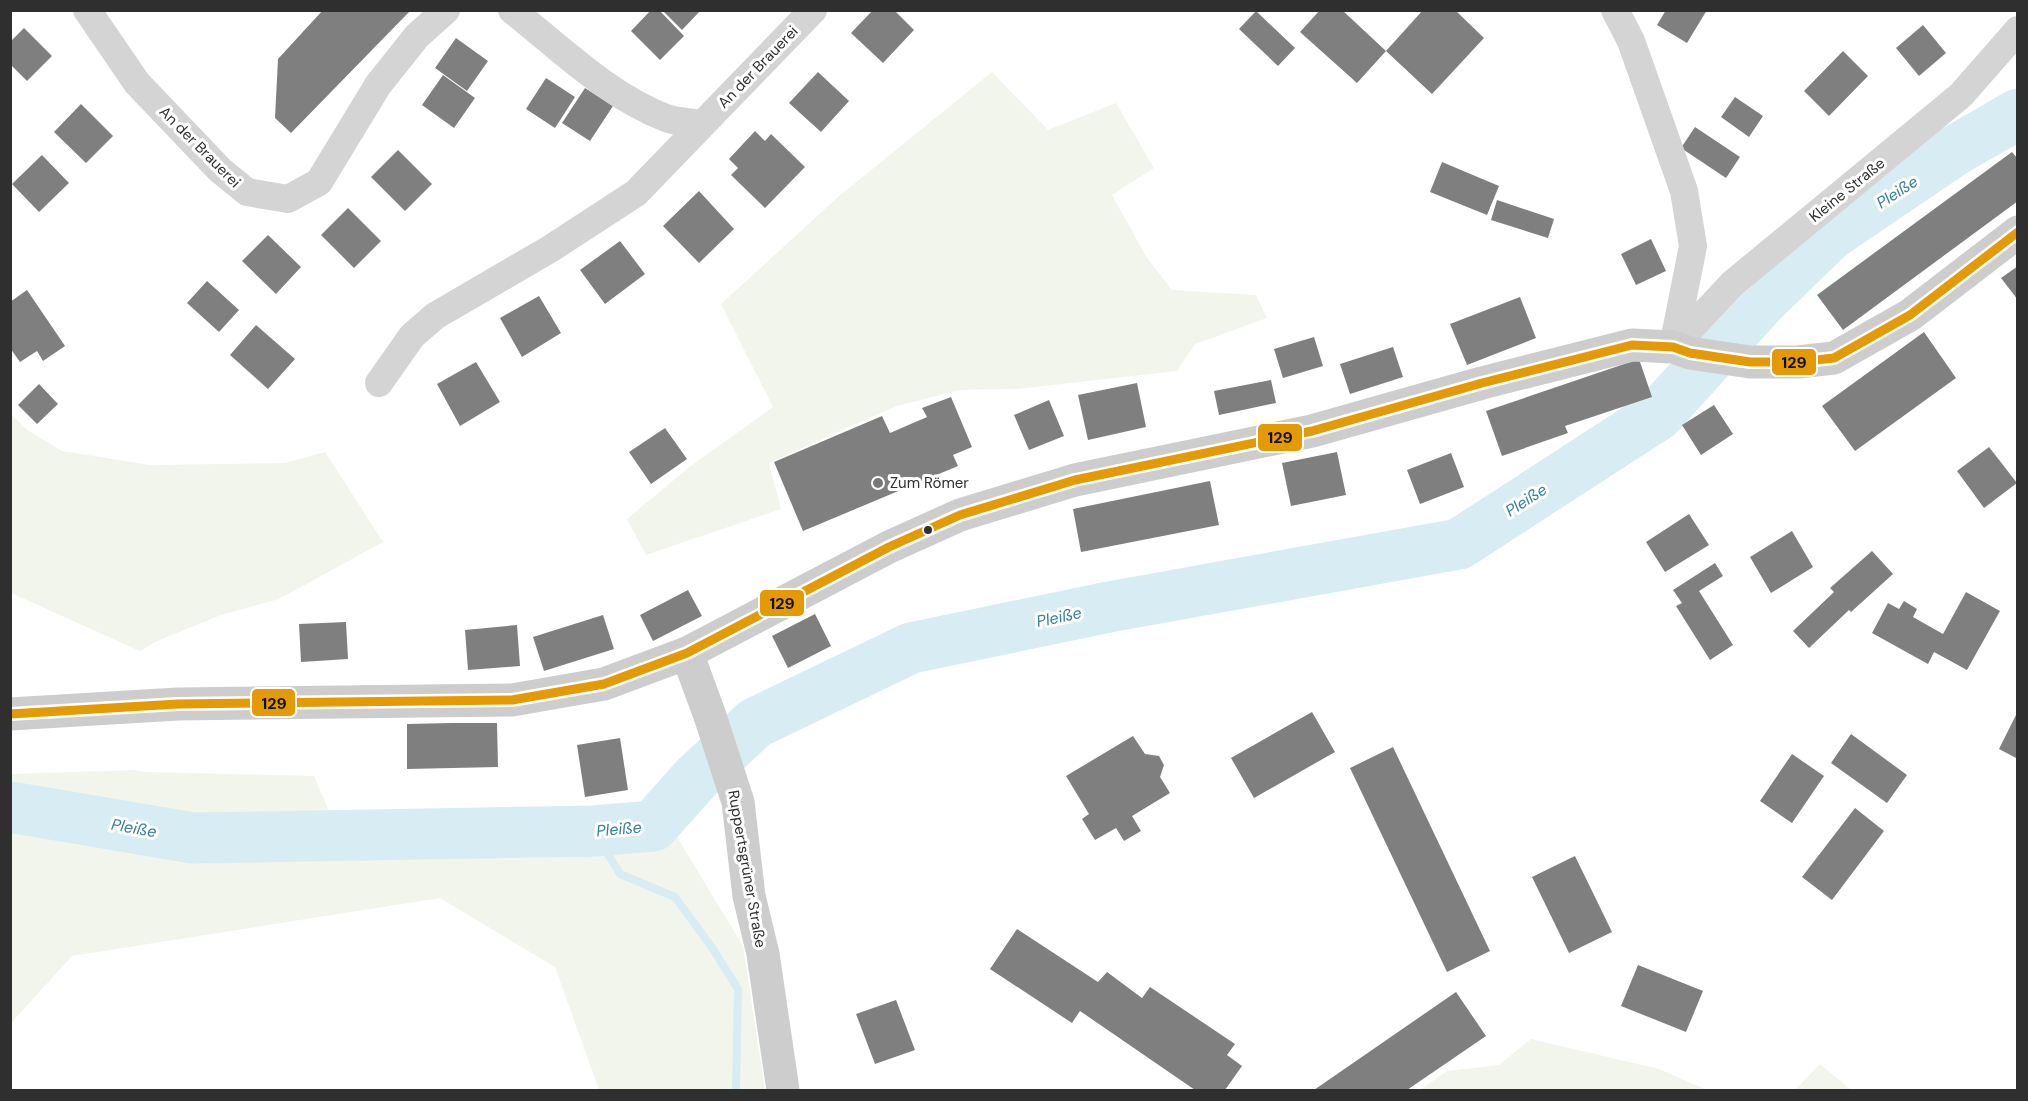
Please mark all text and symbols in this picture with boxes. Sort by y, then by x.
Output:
street label: An der Brauerei [714,21,802,113]
street label: An der Brauerei [155,102,245,192]
street label: Kleine Straße [1805,153,1889,227]
water label: Pleiße [1872,171,1922,213]
line badge: 129 [1771,348,1817,376]
text: 129 [1781,352,1807,373]
line badge: 129 [1257,423,1303,452]
text: 129 [1267,427,1293,448]
place label: Zum Römer [890,473,969,493]
marker: Zum Römer [871,476,885,490]
water label: Pleiße [1501,479,1551,521]
unlabelled marker [922,524,934,536]
line badge: 129 [759,589,805,617]
text: 129 [769,593,795,614]
water label: Pleiße [1035,602,1083,632]
line badge: 129 [251,688,296,717]
text: 129 [261,693,287,714]
street label: Ruppertsgrüner Straße [723,789,771,949]
water label: Pleiße [110,814,158,842]
water label: Pleiße [595,817,643,841]

